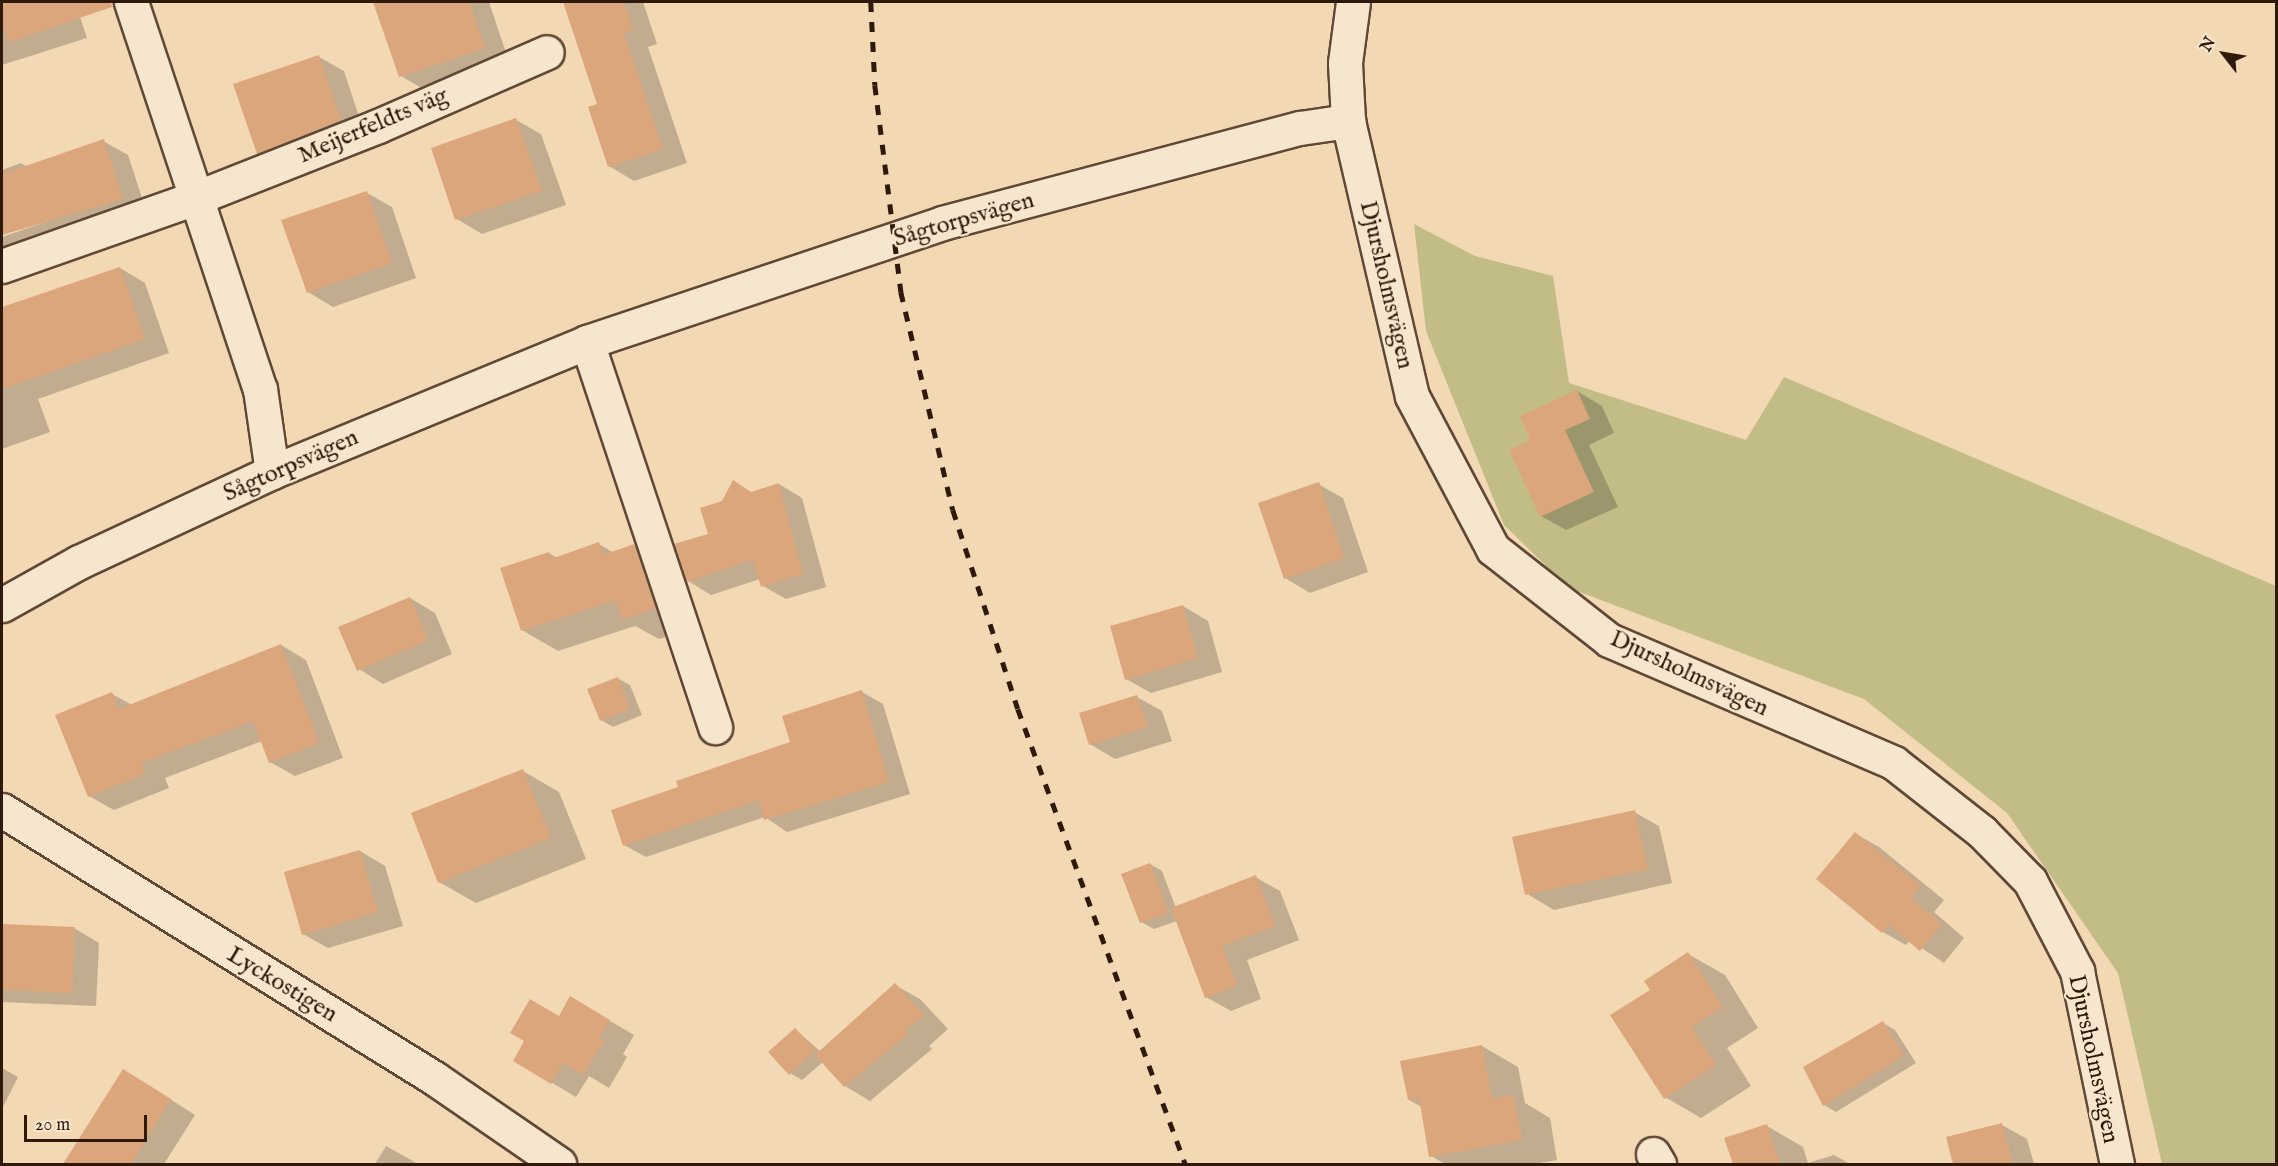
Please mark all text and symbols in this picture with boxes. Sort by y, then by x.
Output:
north arrow [2194,24,2254,84]
text: N [2196,34,2221,56]
street label: Meijerfeldts väg [294,81,452,171]
street label: Sågtorpsvägen [890,186,1038,254]
street label: Djursholmsvägen [1353,198,1419,372]
street label: Sågtorpsvägen [219,423,363,509]
street label: Djursholmsvägen [1605,625,1773,723]
street label: Lyckostigen [221,941,343,1029]
street label: Djursholmsvägen [2061,972,2125,1146]
scale bar [27,1103,150,1141]
text: 20 m [35,1114,70,1137]

